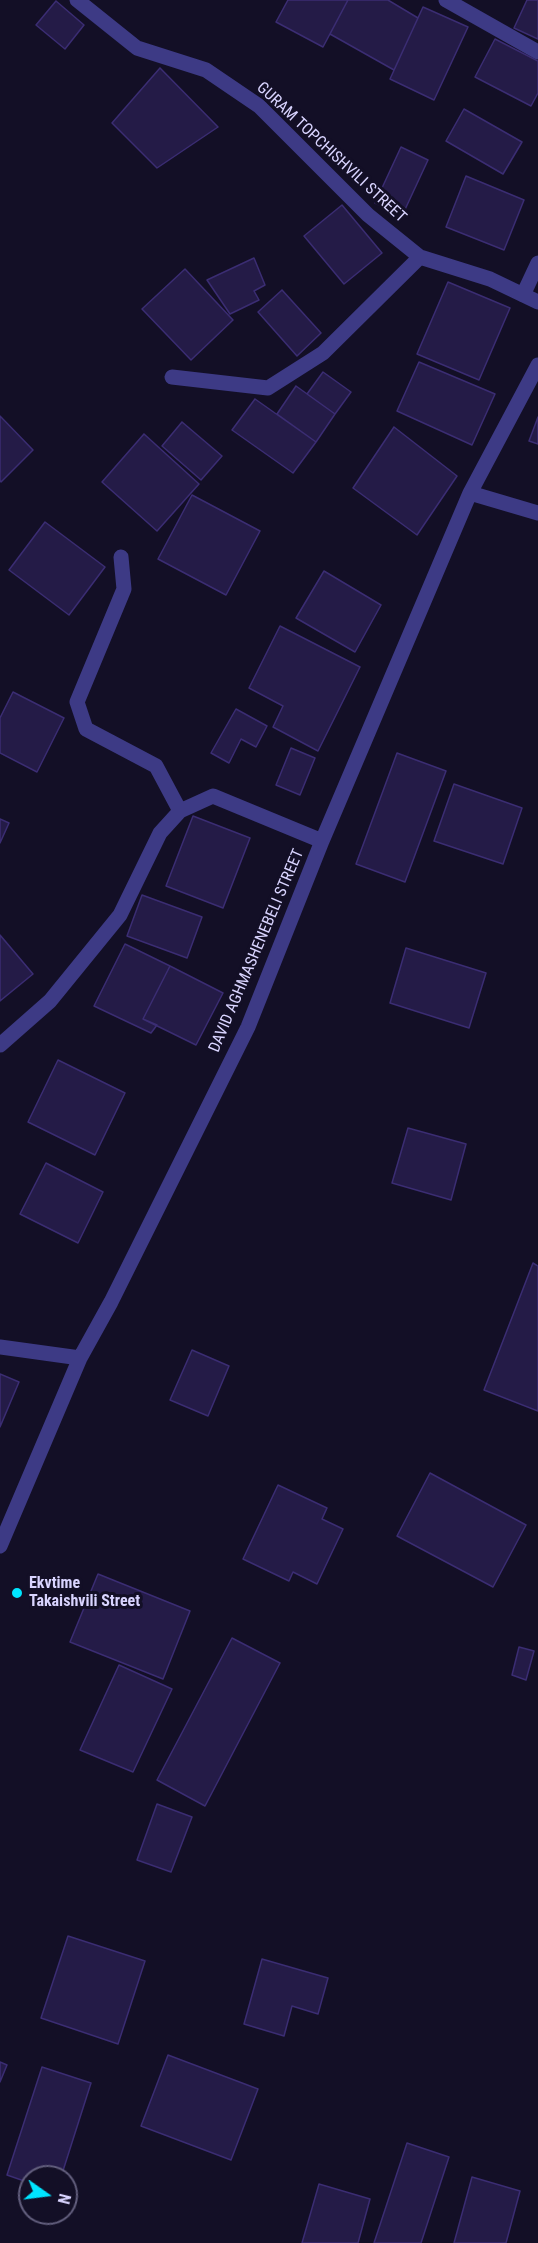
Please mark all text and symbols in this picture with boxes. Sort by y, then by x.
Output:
street label: GURAM TOPCHISHVILI STREET [252,79,410,227]
street label: DAVID AGHMASHENEBELI STREET [205,847,309,1055]
place label: Ekvtime Takaishvili Street [29,1574,140,1612]
marker: Ekvtime Takaishvili Street [10,1586,24,1600]
north arrow [18,2165,78,2225]
text: N [54,2192,74,2206]

